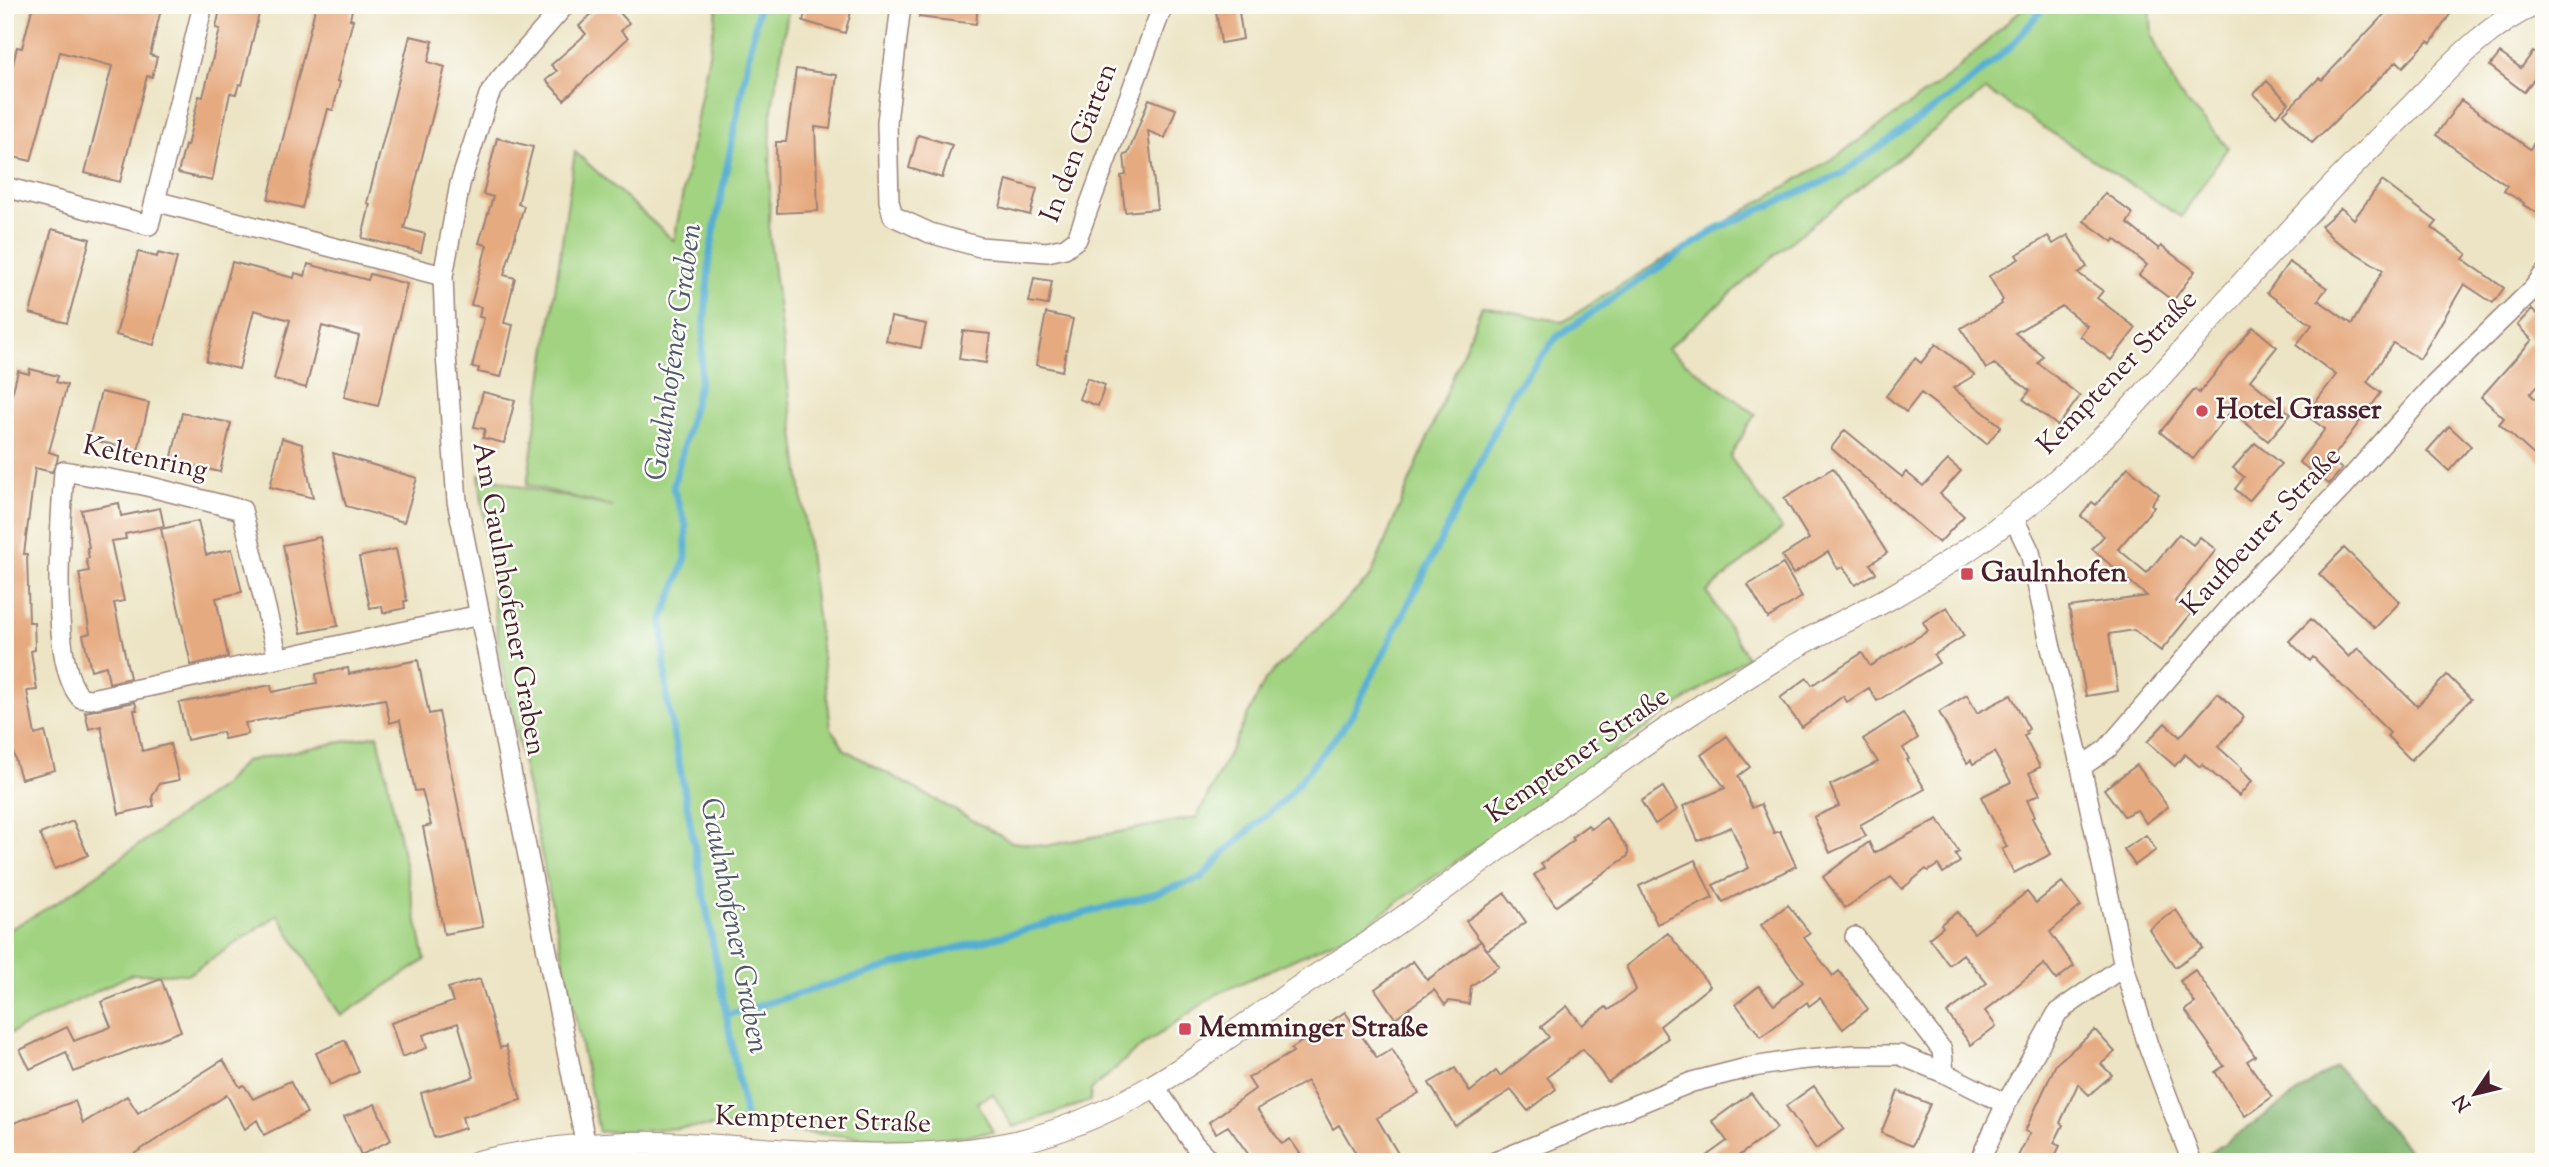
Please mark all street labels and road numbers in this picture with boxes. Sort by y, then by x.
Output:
street label: In den Gärten [1031,57,1129,229]
street label: Kemptener Straße [2029,281,2207,465]
street label: Keltenring [79,426,211,492]
street label: Kaufbeurer Straße [2173,438,2351,626]
street label: Am Gaulnhofener Graben [461,439,555,759]
street label: Kemptener Straße [1478,678,1678,834]
street label: Kemptener Straße [714,1097,932,1145]

